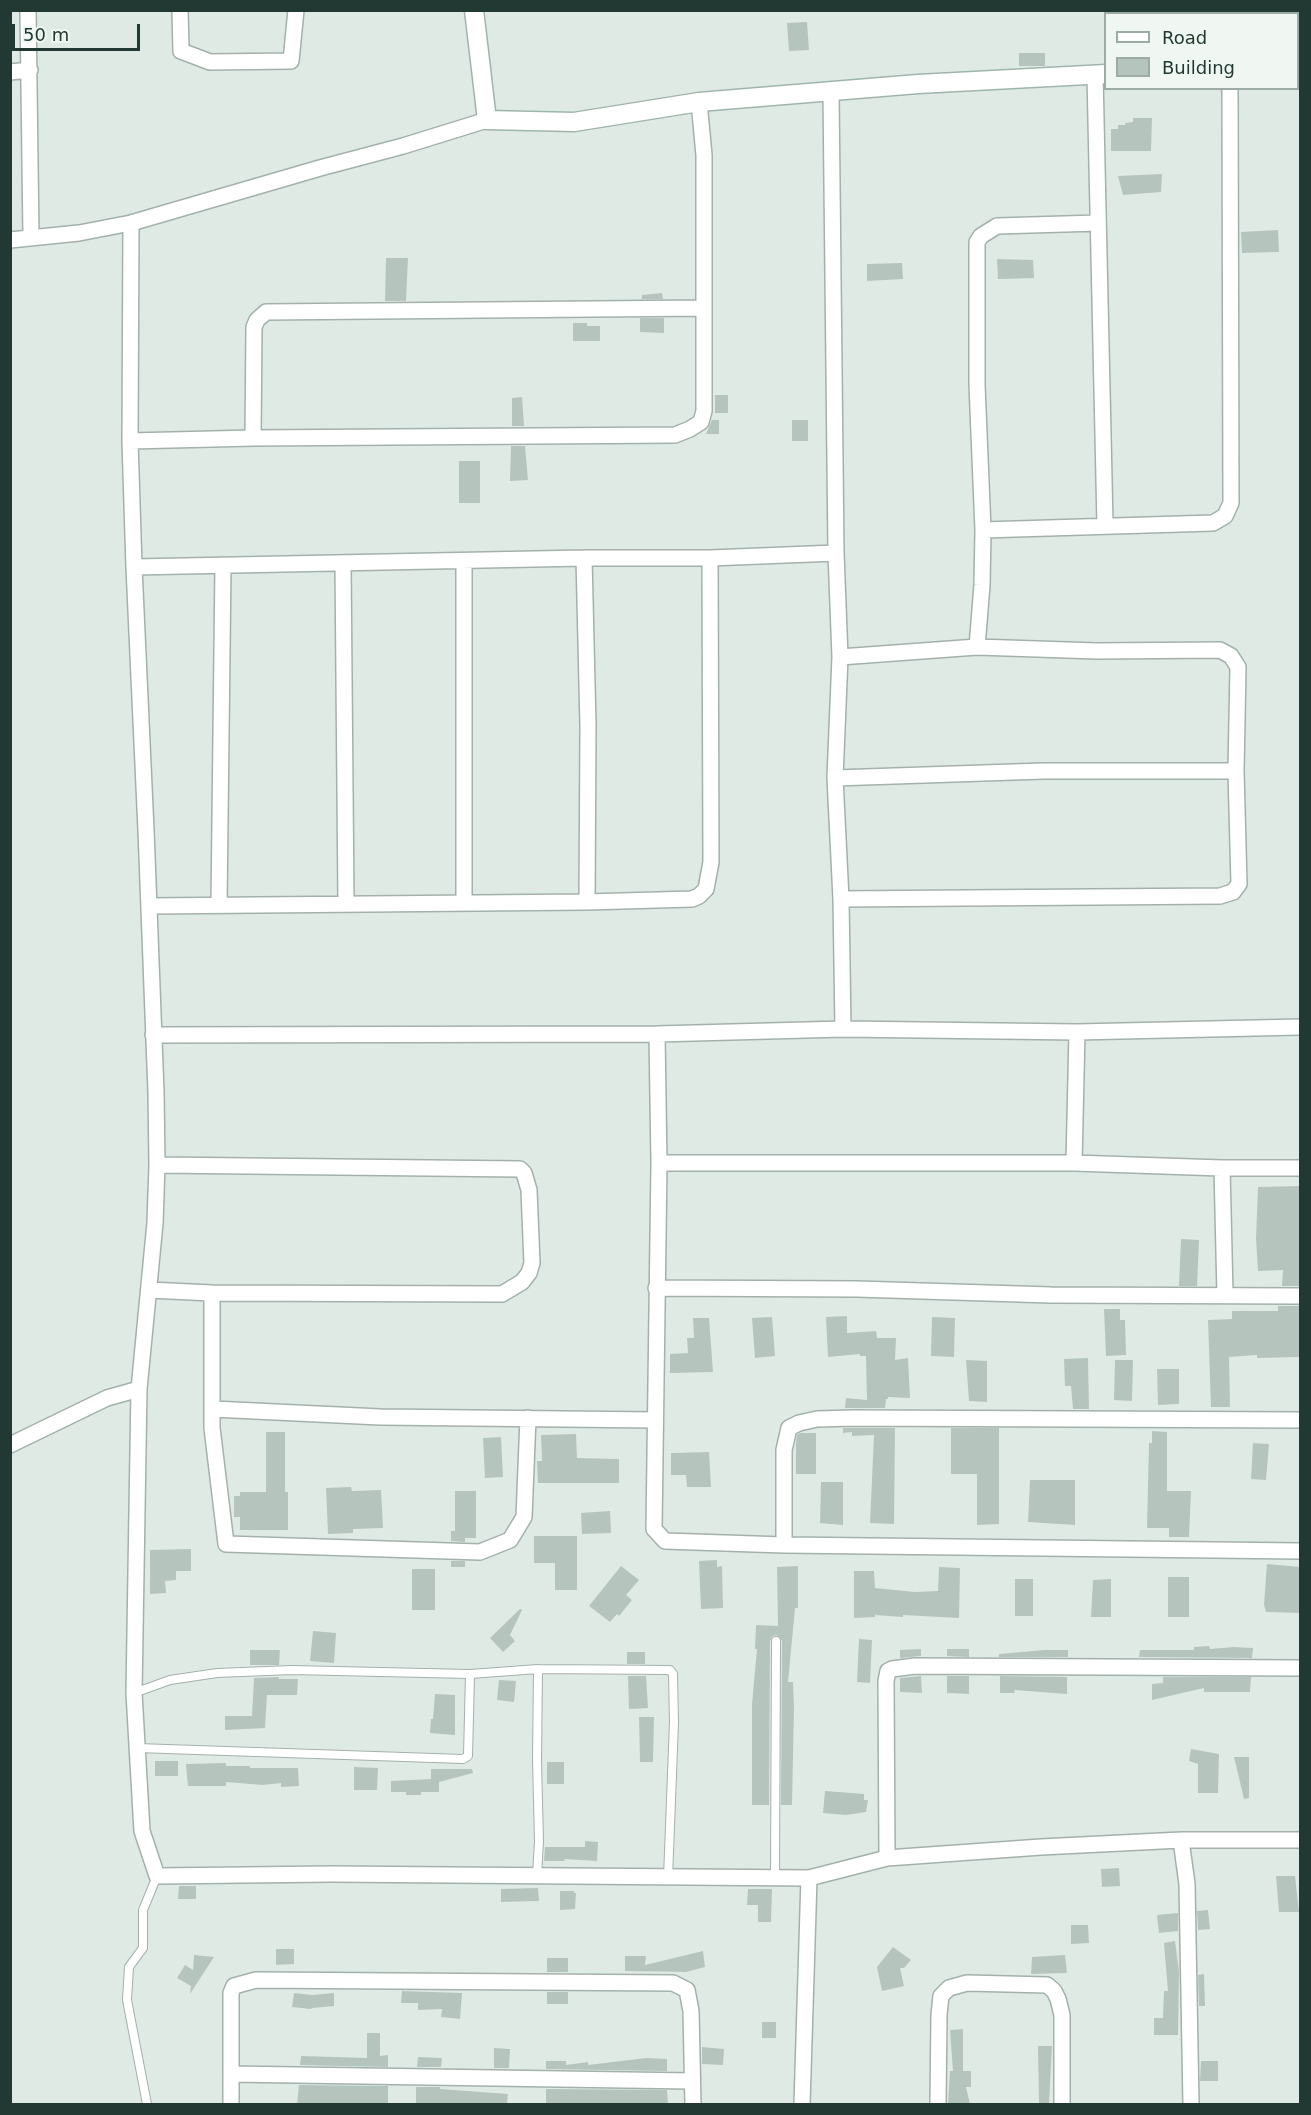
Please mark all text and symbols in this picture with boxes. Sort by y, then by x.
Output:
scale bar [15,12,142,50]
legend [1104,12,1299,90]
text: 50 m [23,24,69,45]
text: Road [1162,27,1207,48]
text: Building [1162,57,1235,78]

